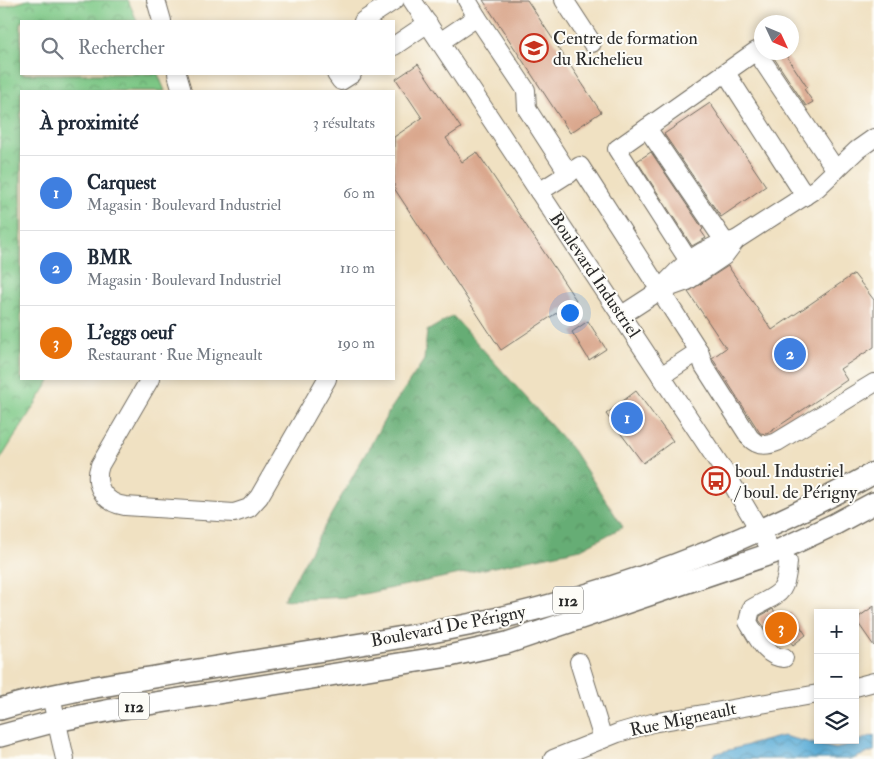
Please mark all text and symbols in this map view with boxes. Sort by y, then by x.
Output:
north arrow [754,15,799,60]
search box [20,20,395,75]
place label: Centre de formation du Richelieu [553,27,698,71]
school or university icon: Centre de formation du Richelieu [519,33,549,63]
icon: search [38,34,66,62]
text: Rechercher [78,36,165,60]
text: À proximité [40,109,138,136]
text: 3 résultats [313,113,375,133]
text: Carquest [87,171,156,195]
text: 1 [53,183,59,203]
text: 60 m [343,183,375,203]
text: Magasin · Boulevard Industriel [87,195,281,215]
street label: Boulevard Industriel [544,208,645,343]
text: BMR [87,246,131,270]
text: 2 [52,258,60,278]
text: 110 m [340,258,375,278]
text: Magasin · Boulevard Industriel [87,270,281,290]
your location [557,300,583,326]
text: L'eggs oeuf [87,321,174,345]
text: 3 [53,333,59,353]
text: 190 m [337,333,375,353]
pin: 2 [774,335,806,373]
text: Restaurant · Rue Migneault [87,345,263,365]
pin: 1 [611,399,643,437]
place label: boul. Industriel / boul. de Périgny [733,460,858,504]
bus stop icon: boul. Industriel / boul. de Périgny [701,466,731,496]
road number: 112 [553,586,583,614]
street label: Boulevard De Périgny [369,600,528,653]
pin: 3 [765,609,797,647]
map controls [814,609,859,744]
button: + [814,609,859,654]
button: − [814,654,859,699]
road number: 112 [119,692,149,719]
street label: Rue Migneault [628,697,739,742]
button: layers [814,699,859,744]

